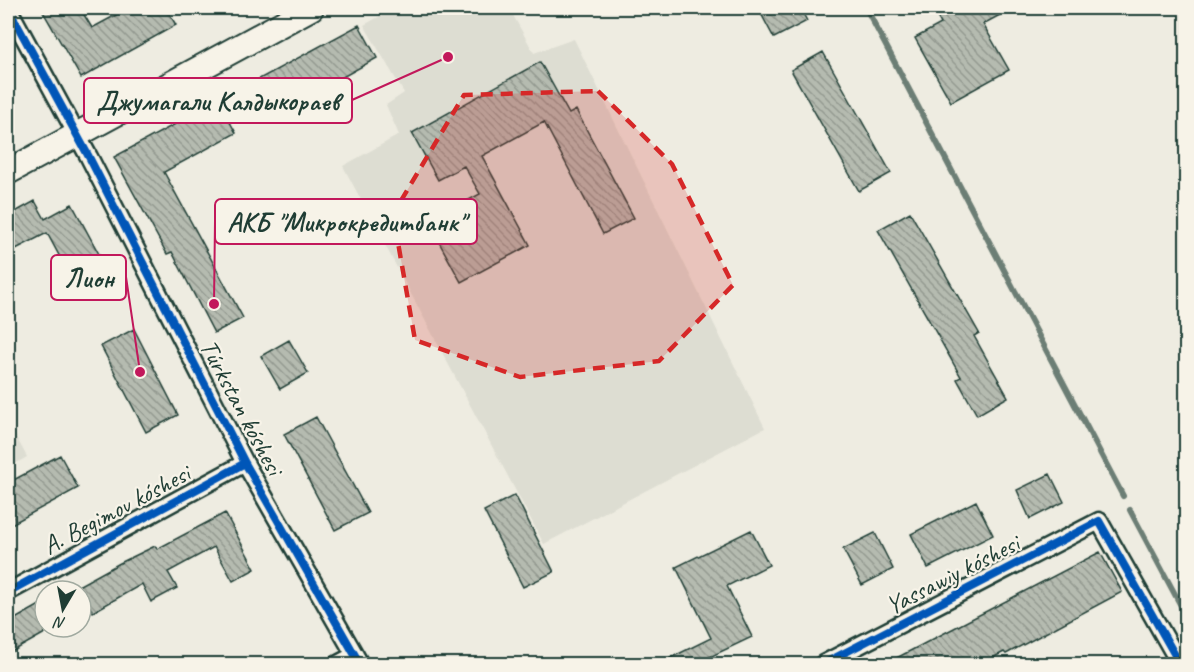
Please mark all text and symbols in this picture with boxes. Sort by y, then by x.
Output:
callout: Джумагали Калдыкораев [84,78,352,123]
text: Джумагали Калдыкораев [96,84,344,118]
callout: АКБ "Микрокредитбанк" [215,199,477,244]
text: АКБ "Микрокредитбанк" [227,205,470,239]
callout: Лион [51,255,126,300]
text: Лион [64,261,116,295]
street label: Túrkstan kóshesi [192,334,293,483]
street label: A. Begimov kóshesi [37,455,198,562]
street label: Yassawiy kóshesi [880,525,1027,622]
north arrow [33,579,93,639]
text: N [51,612,67,633]

